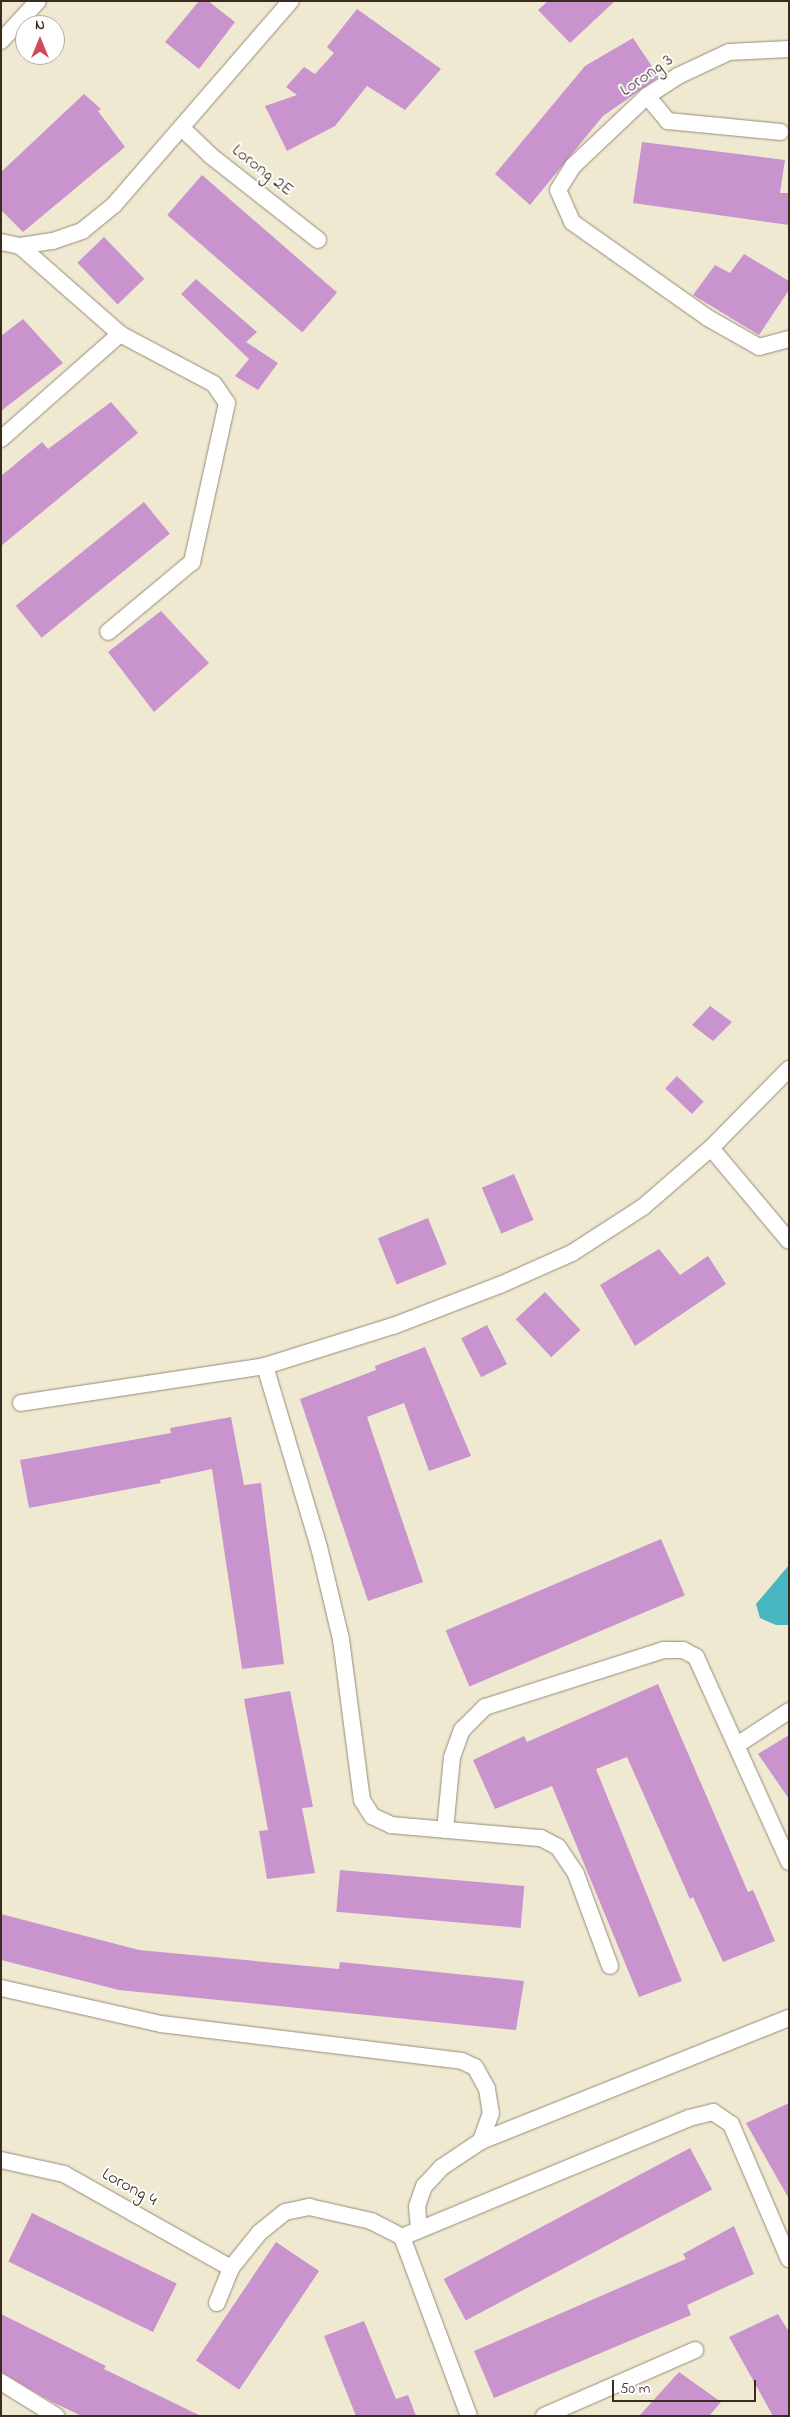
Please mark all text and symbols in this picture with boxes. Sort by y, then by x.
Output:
north arrow [15,15,65,65]
text: N [35,15,45,36]
street label: Lorong 3 [616,50,678,102]
street label: Lorong 2E [227,140,297,202]
street label: Lorong 4 [98,2164,160,2212]
scale bar [615,2370,759,2402]
text: 50 m [620,2378,650,2400]

